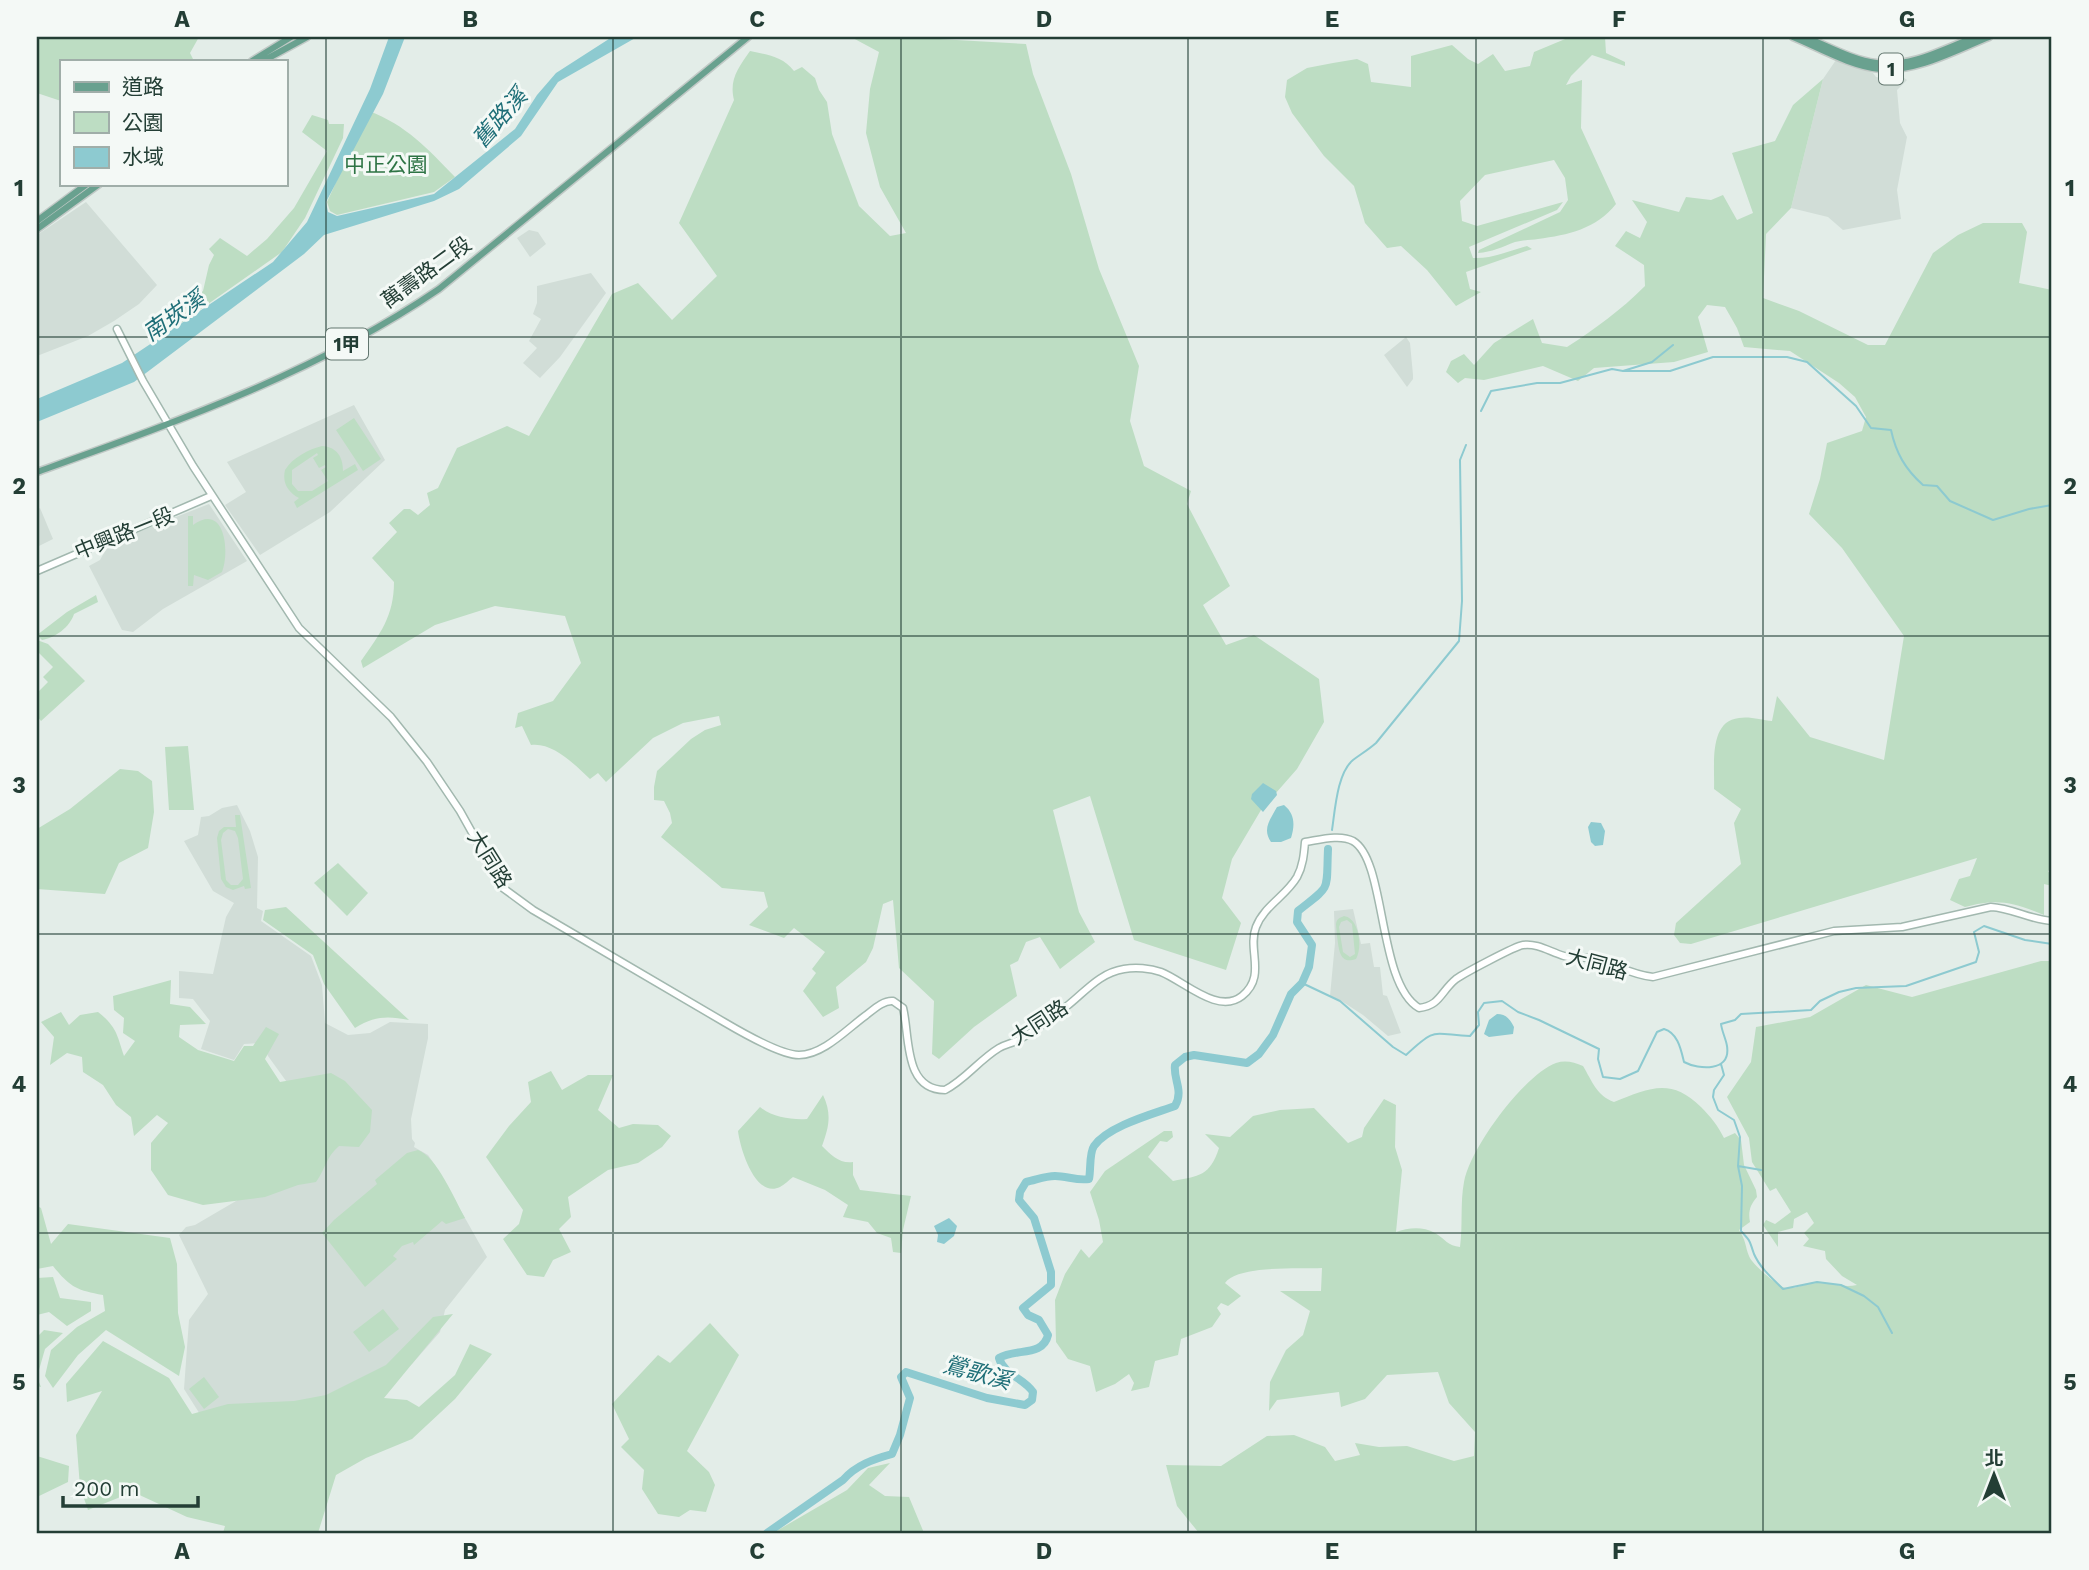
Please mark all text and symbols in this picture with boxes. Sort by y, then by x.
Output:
text: A [174,6,190,33]
text: B [462,6,478,33]
text: C [749,6,765,33]
text: D [1036,6,1052,33]
text: E [1325,6,1339,33]
text: F [1612,6,1626,33]
text: G [1899,6,1915,33]
road number: 1 [1879,54,1903,85]
legend [60,60,287,186]
text: 道路 [122,74,164,99]
water label: 舊路溪 [467,81,535,153]
text: 公園 [122,110,164,135]
text: 水域 [122,144,164,169]
park label: 中正公園 [344,152,428,177]
text: 1 [14,175,24,202]
text: 1 [2065,175,2075,202]
street label: 萬壽路二段 [376,231,476,313]
water label: 南崁溪 [138,283,212,347]
road number: 1甲 [326,328,368,360]
text: 2 [12,473,26,500]
text: 2 [2063,473,2077,500]
street label: 中興路一段 [71,502,177,564]
text: 3 [12,772,26,799]
text: 3 [2063,772,2077,799]
street label: 大同路 [463,826,517,892]
street label: 大同路 [1563,944,1631,984]
street label: 大同路 [1006,994,1072,1050]
text: 4 [12,1071,27,1098]
text: 4 [2063,1071,2078,1098]
water label: 鶯歌溪 [940,1351,1017,1396]
text: 5 [12,1369,26,1396]
text: 5 [2063,1369,2077,1396]
north arrow [1960,1440,2030,1510]
text: 北 [1984,1447,2004,1470]
scale bar [63,1465,198,1509]
text: 200 m [74,1476,140,1501]
text: A [174,1538,190,1565]
text: B [462,1538,478,1565]
text: C [749,1538,765,1565]
text: D [1036,1538,1052,1565]
text: E [1325,1538,1339,1565]
text: F [1612,1538,1626,1565]
text: G [1899,1538,1915,1565]

